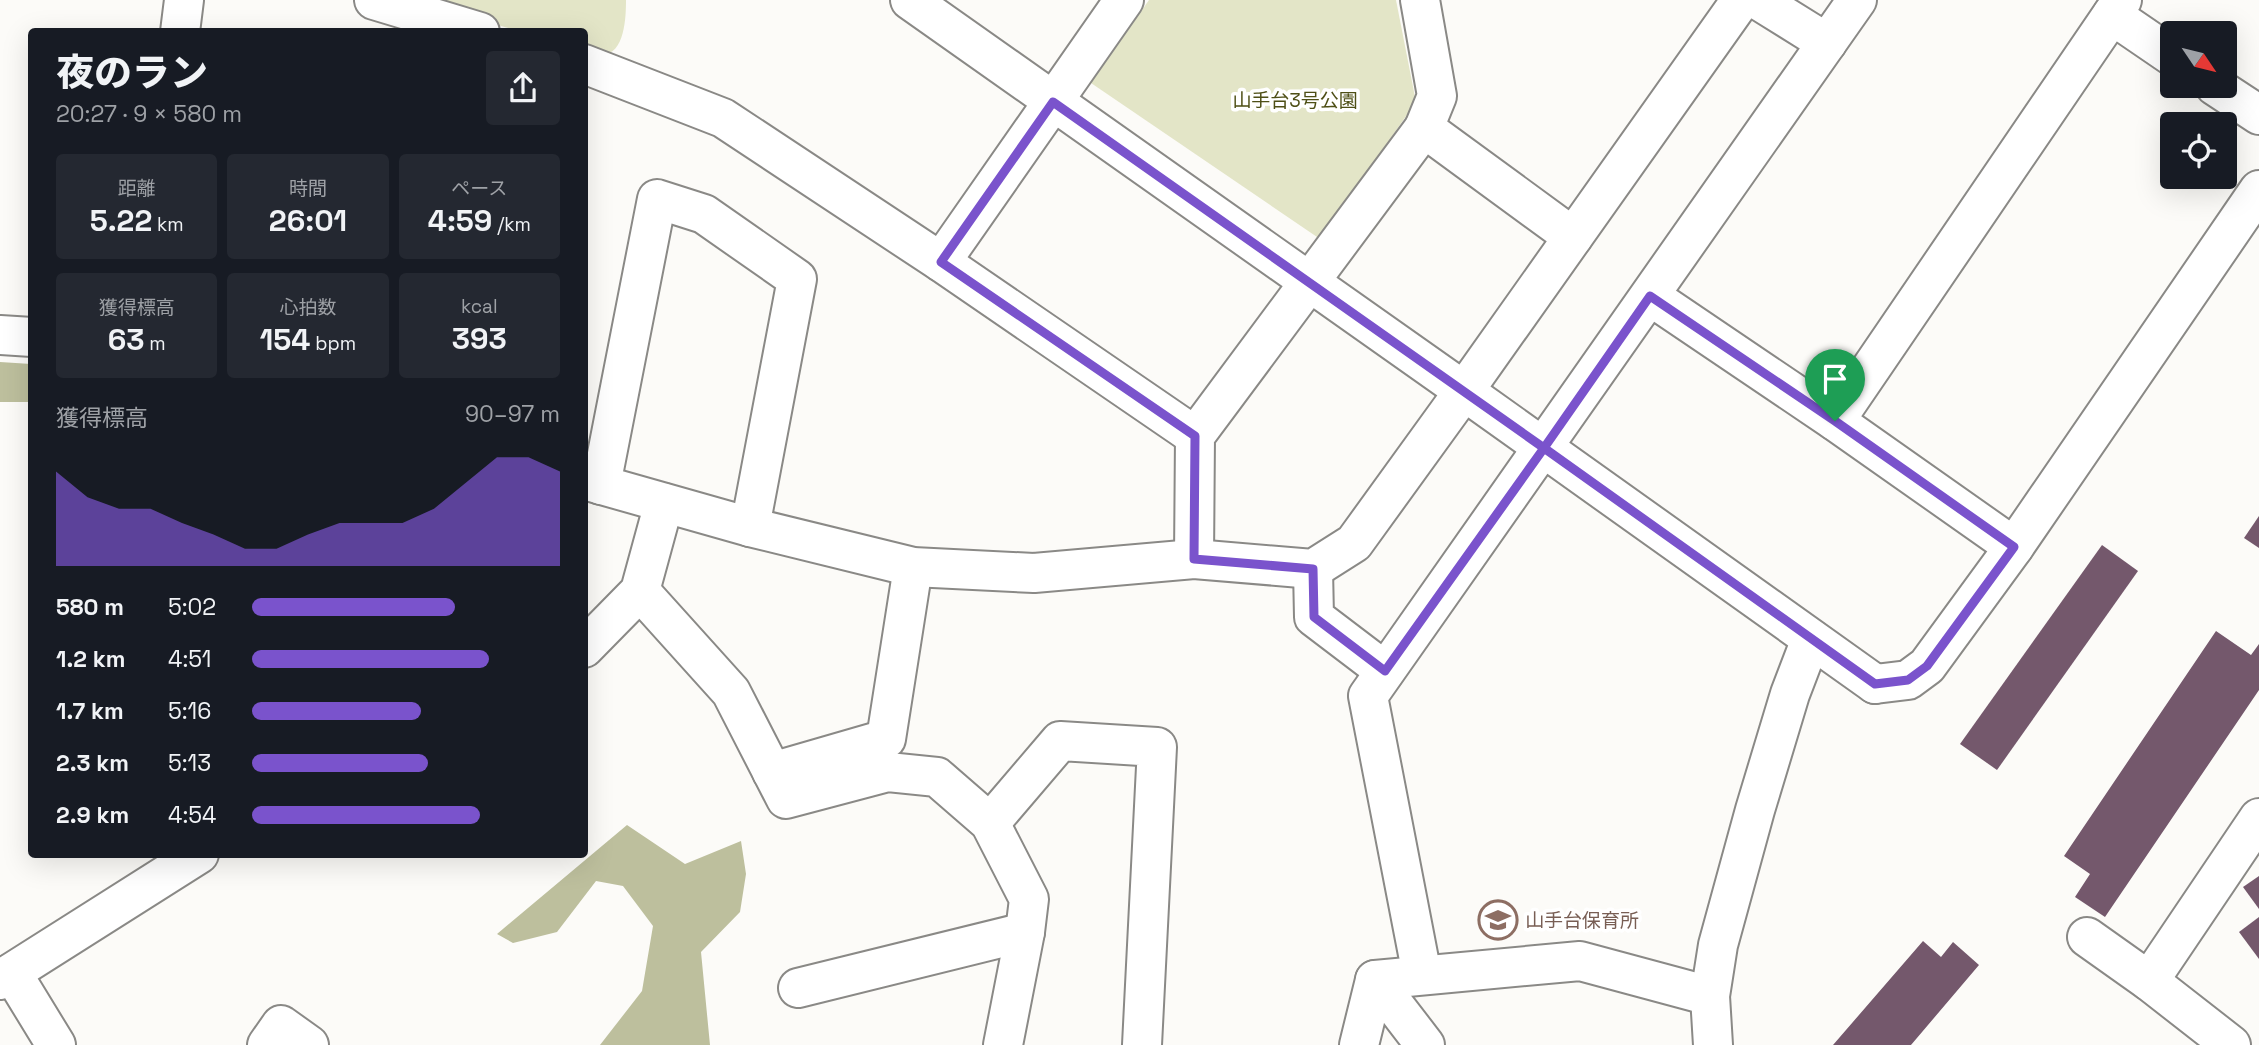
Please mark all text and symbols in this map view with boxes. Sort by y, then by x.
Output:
north arrow [2160,21,2236,98]
map controls [2160,21,2237,189]
text: 夜のラン [56,49,208,97]
button: share [486,51,560,125]
park label: 山手台3号公園 [1232,88,1358,113]
text: 20:27 · 9 × 580 m [56,99,242,129]
button: locate [2160,112,2237,189]
text: 距離 [118,176,156,201]
text: 時間 [289,176,327,201]
text: ペース [451,176,507,201]
text: 5.22 [90,201,152,240]
text: 26:01 [269,201,347,240]
text: 4:59 [428,201,492,240]
text: km [152,212,184,237]
text: /km [492,212,531,237]
text: kcal [461,294,498,319]
text: 獲得標高 [99,295,175,320]
text: 心拍数 [279,295,337,320]
text: 393 [452,319,507,358]
text: 63 [108,320,144,359]
text: 154 [260,320,310,359]
text: m [144,331,166,356]
text: bpm [310,331,356,356]
pin [1805,349,1865,421]
icon: arrive [1816,360,1854,398]
text: 90–97 m [465,399,560,429]
text: 獲得標高 [56,403,148,433]
text: 580 m [56,592,124,622]
text: 5:02 [168,592,216,622]
text: 1.2 km [56,644,125,674]
text: 4:51 [168,644,211,674]
text: 1.7 km [56,696,124,726]
text: 5:16 [168,696,211,726]
text: 2.3 km [56,748,129,778]
text: 5:13 [168,748,211,778]
text: 2.9 km [56,800,129,830]
text: 4:54 [168,800,216,830]
school or university icon: 山手台保育所 [1477,899,1519,941]
place label: 山手台保育所 [1525,908,1639,933]

